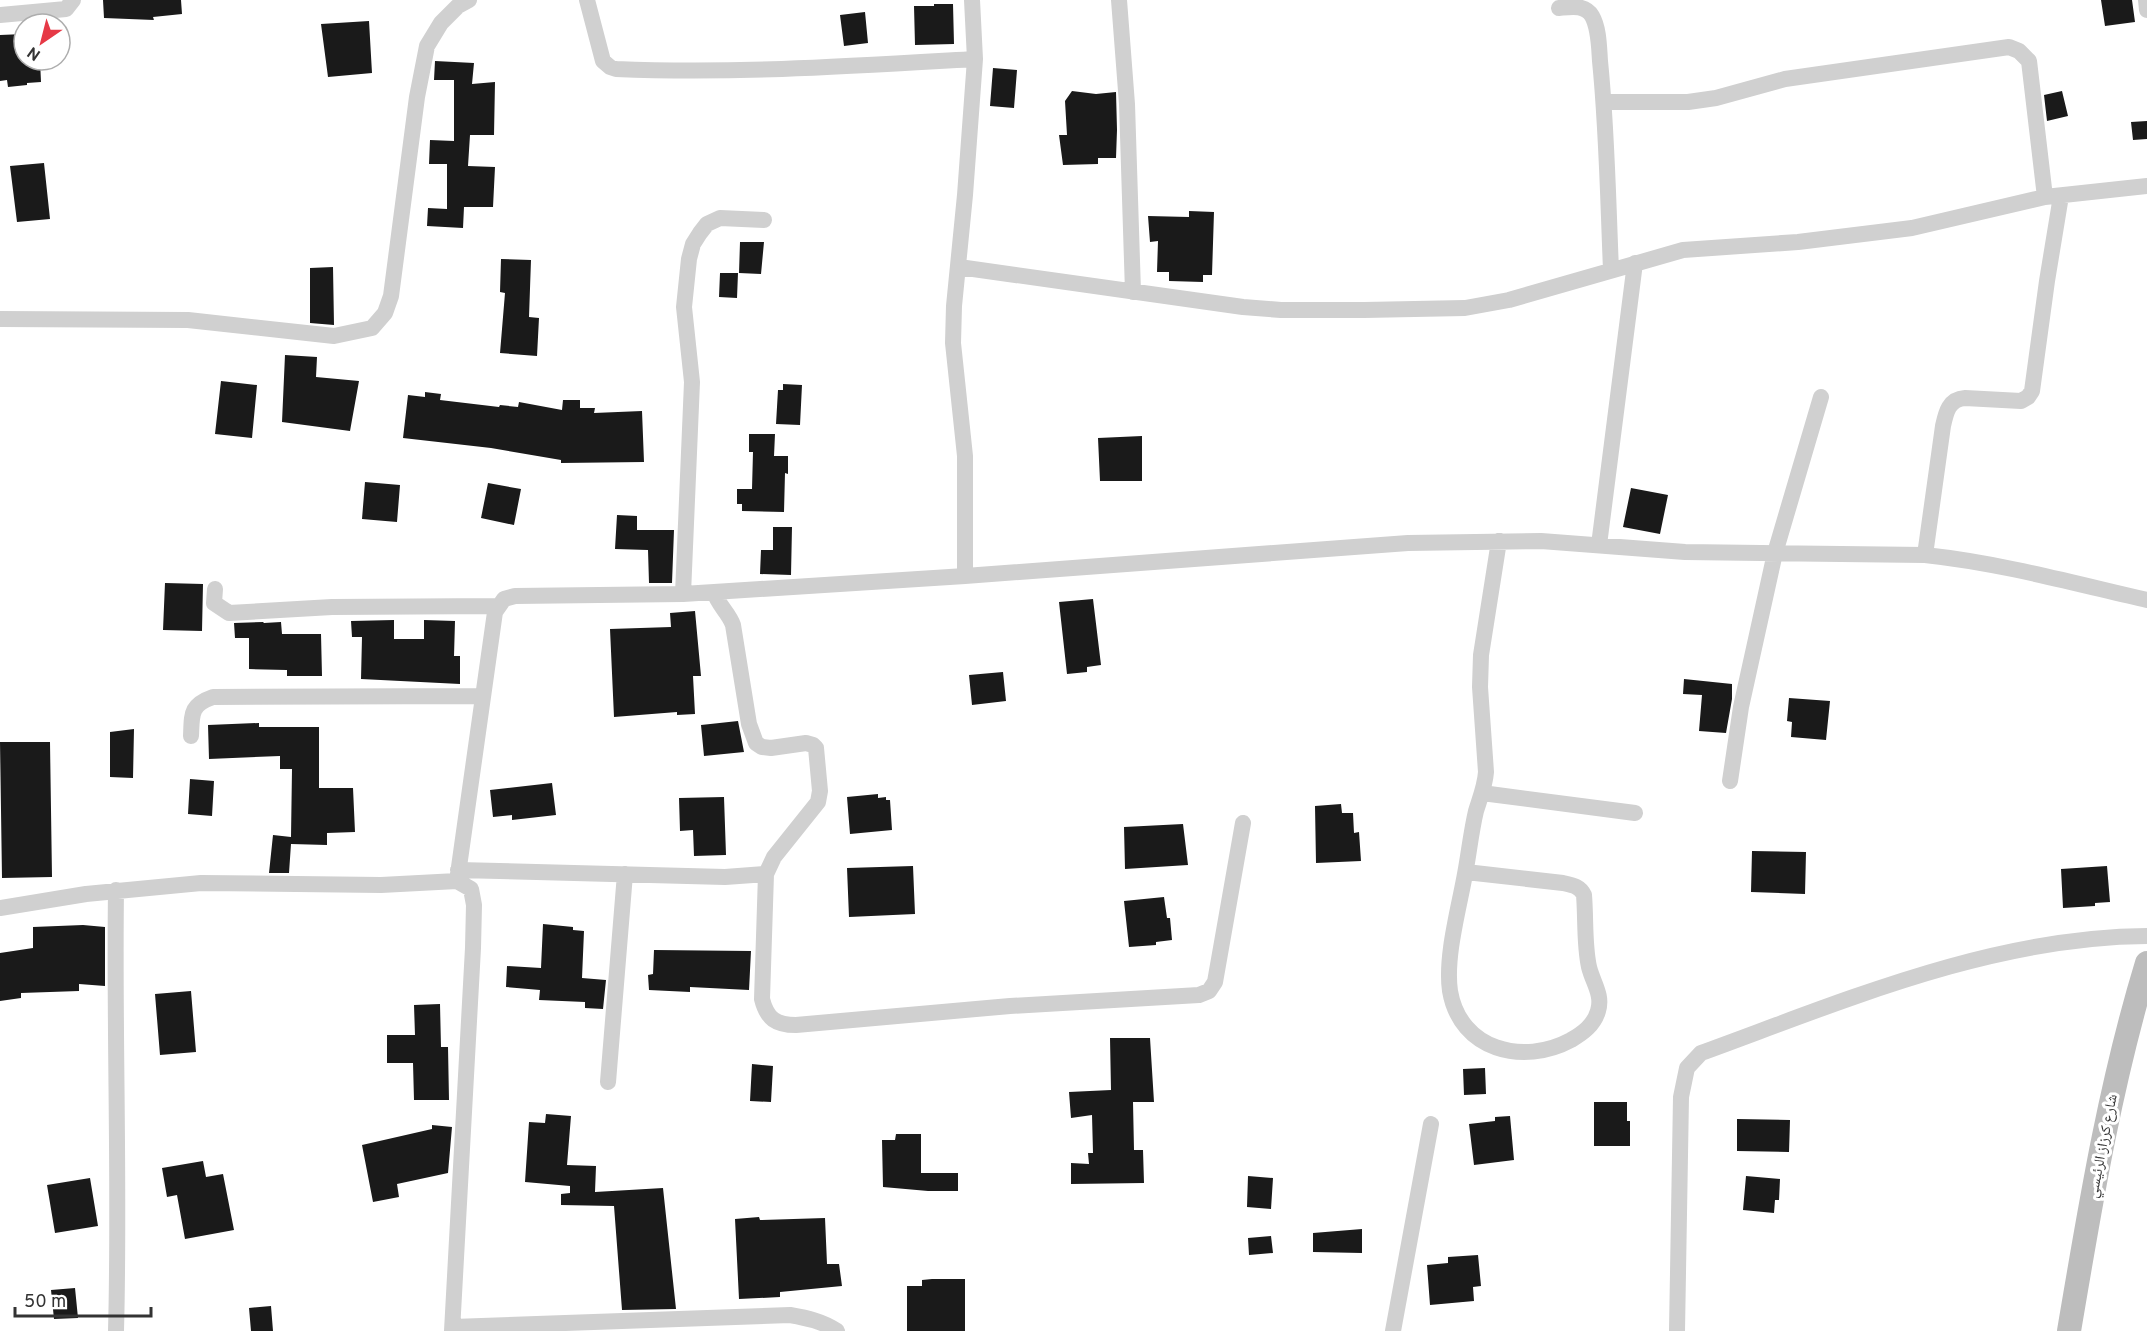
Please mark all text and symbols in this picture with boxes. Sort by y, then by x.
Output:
north arrow [12,12,72,72]
text: N [24,41,45,64]
street label: شارع كرزاز الرئيسي [2084,1093,2124,1200]
scale bar [15,1280,152,1318]
text: 50 m [24,1291,66,1314]

